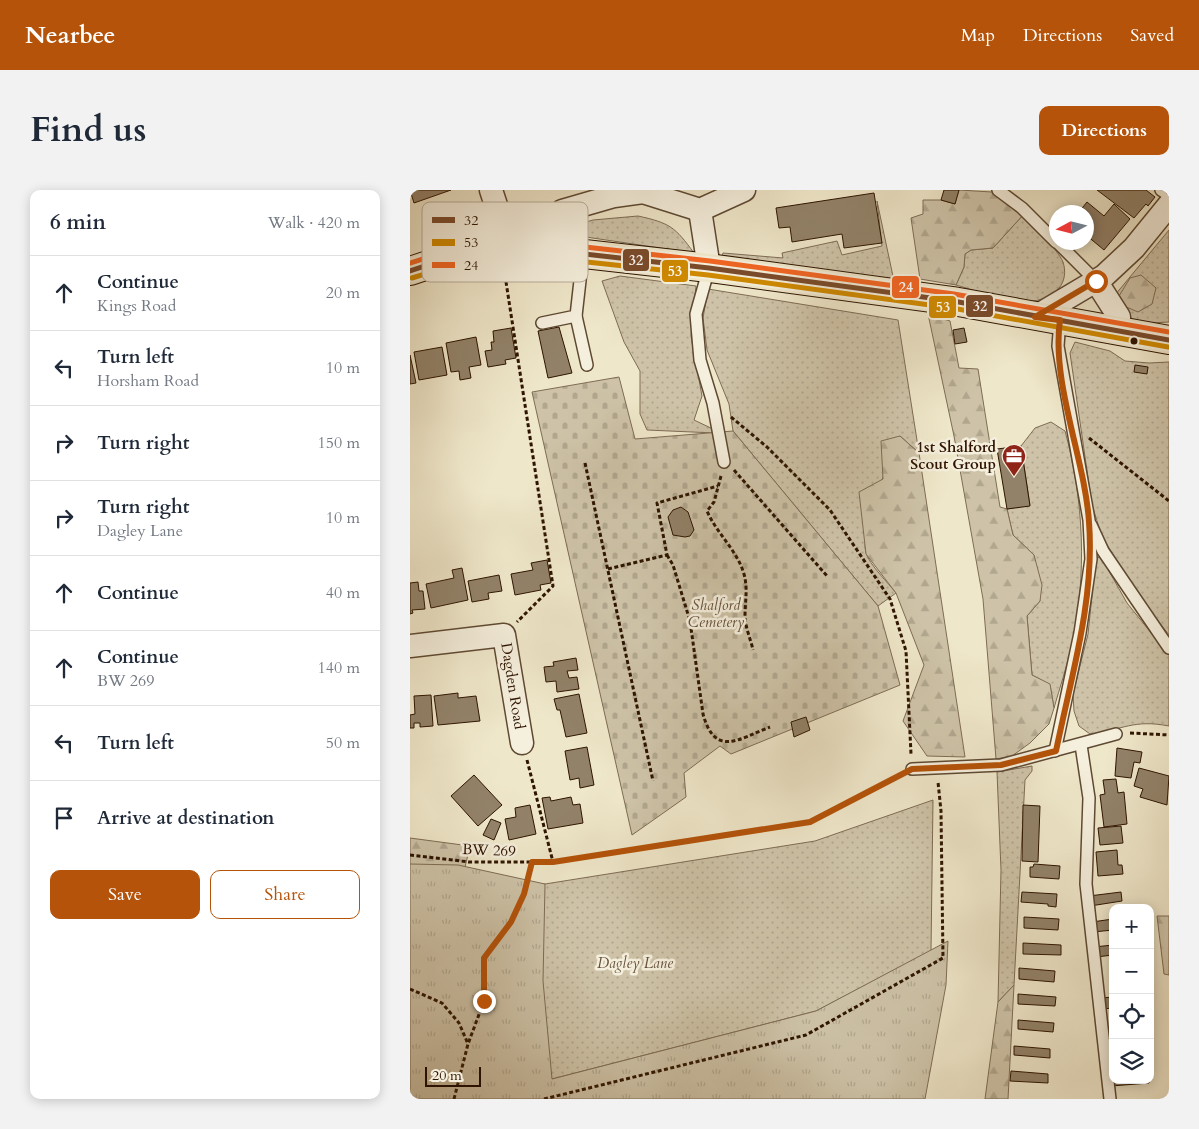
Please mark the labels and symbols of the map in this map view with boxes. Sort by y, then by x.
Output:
legend [422,202,588,282]
north arrow [1049,205,1094,250]
text: 32 [464,211,478,230]
text: 53 [464,233,478,252]
line badge: 32 [622,248,650,272]
text: 32 [629,251,643,270]
text: 24 [464,256,478,275]
line badge: 53 [661,259,689,283]
text: 53 [668,262,682,281]
route start [1085,270,1108,293]
line badge: 24 [891,275,920,299]
text: 24 [899,278,913,297]
line badge: 32 [965,294,994,318]
line badge: 53 [928,295,957,319]
text: 32 [973,297,987,316]
text: 53 [936,298,950,317]
unlabelled marker [1129,336,1139,346]
place label: 1st Shalford Scout Group [910,437,996,474]
office icon: 1st Shalford Scout Group [1001,443,1027,477]
park label: Shalford Cemetery [688,595,745,632]
street label: Dagden Road [496,641,530,731]
street label: BW 269 [462,839,517,861]
park label: Dagley Lane [597,953,673,973]
route end [473,990,496,1013]
scale bar [425,1064,481,1087]

